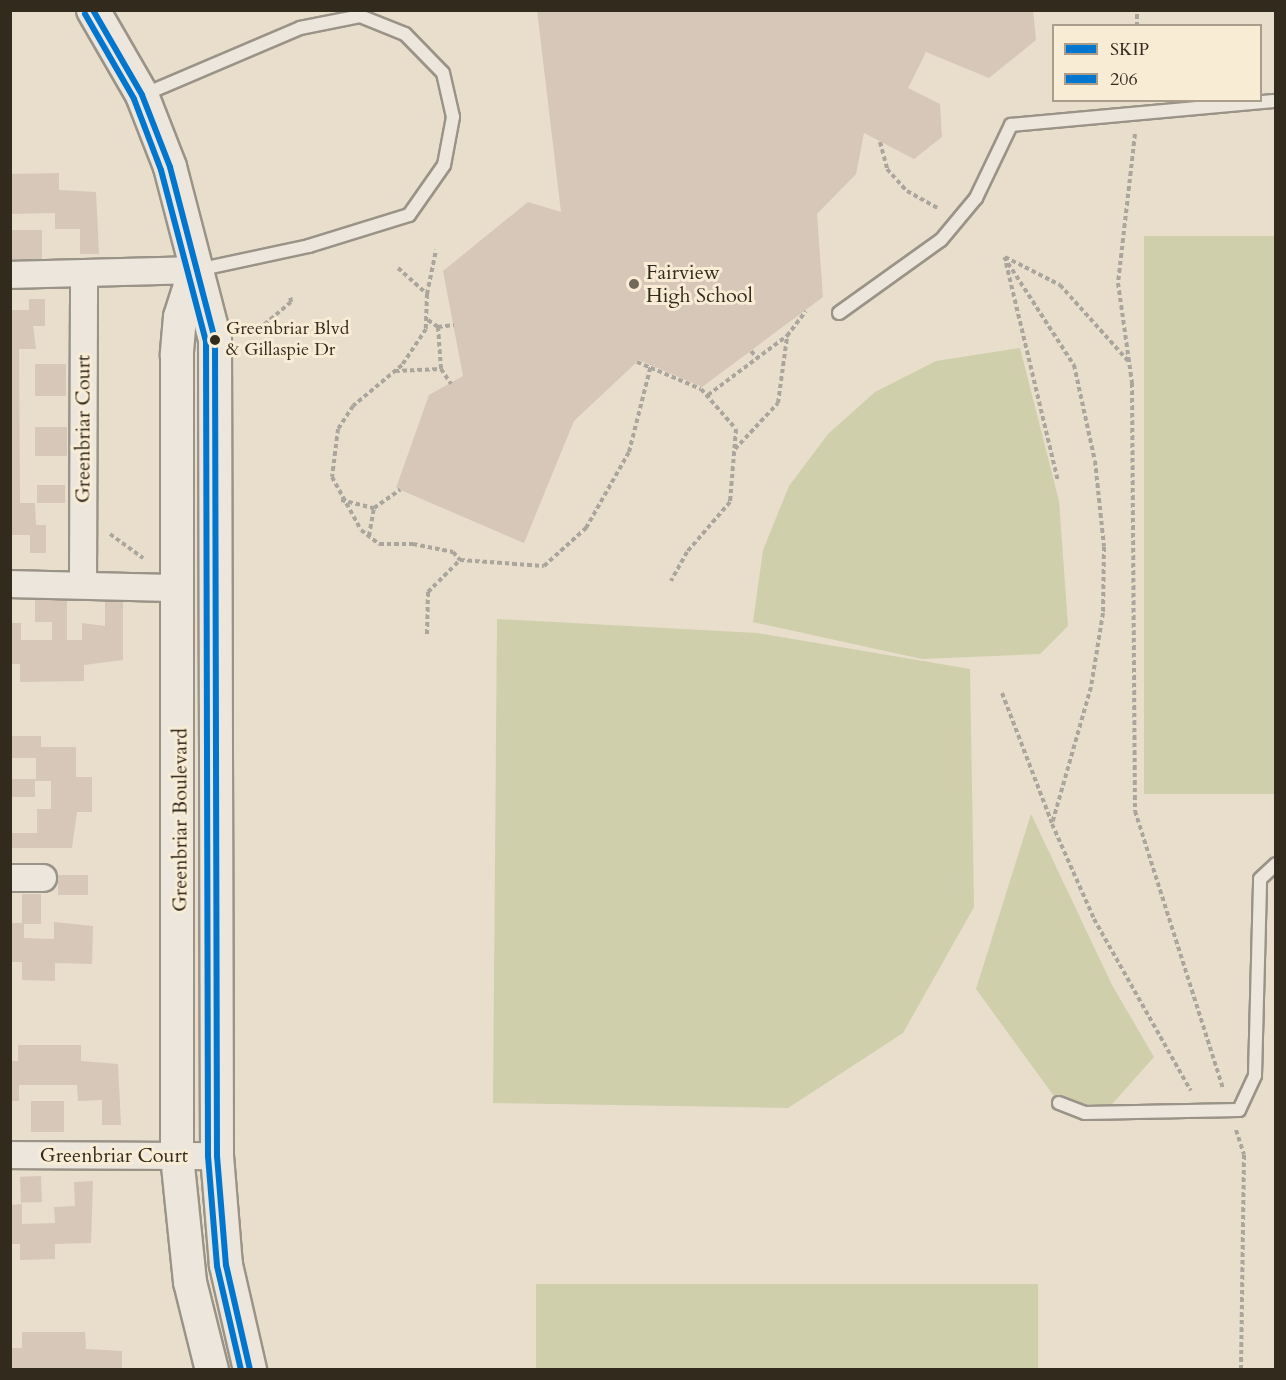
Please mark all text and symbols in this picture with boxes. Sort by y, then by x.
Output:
legend [1052,24,1262,102]
text: SKIP [1110,37,1149,62]
text: 206 [1110,67,1138,92]
place label: Fairview High School [646,260,753,307]
marker: Fairview High School [627,277,641,291]
place label: Greenbriar Blvd & Gillaspie Dr [226,319,349,362]
marker: Greenbriar Blvd & Gillaspie Dr [209,334,221,346]
street label: Greenbriar Court [71,355,95,503]
street label: Greenbriar Boulevard [168,728,192,912]
street label: Greenbriar Court [40,1143,188,1167]

